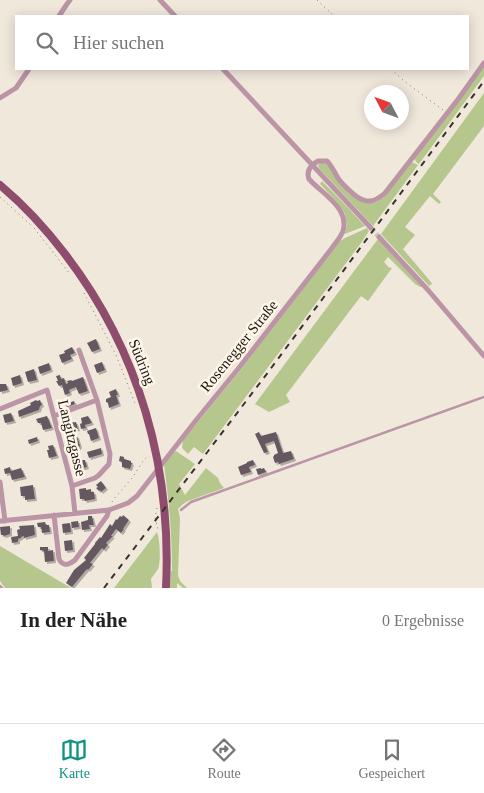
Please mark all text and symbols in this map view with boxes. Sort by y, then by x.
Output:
search box [15,15,469,70]
icon: search [33,29,61,57]
text: Hier suchen [73,32,164,53]
north arrow [364,85,409,130]
street label: Rosenegger Straße [197,297,281,395]
street label: Südring [126,337,159,387]
street label: Langitzgasse [55,398,89,478]
text: In der Nähe [20,608,127,632]
text: 0 Ergebnisse [382,612,464,629]
tab: Karte [59,736,90,782]
tab: Route [207,736,241,782]
tab: Gespeichert [358,736,425,782]

